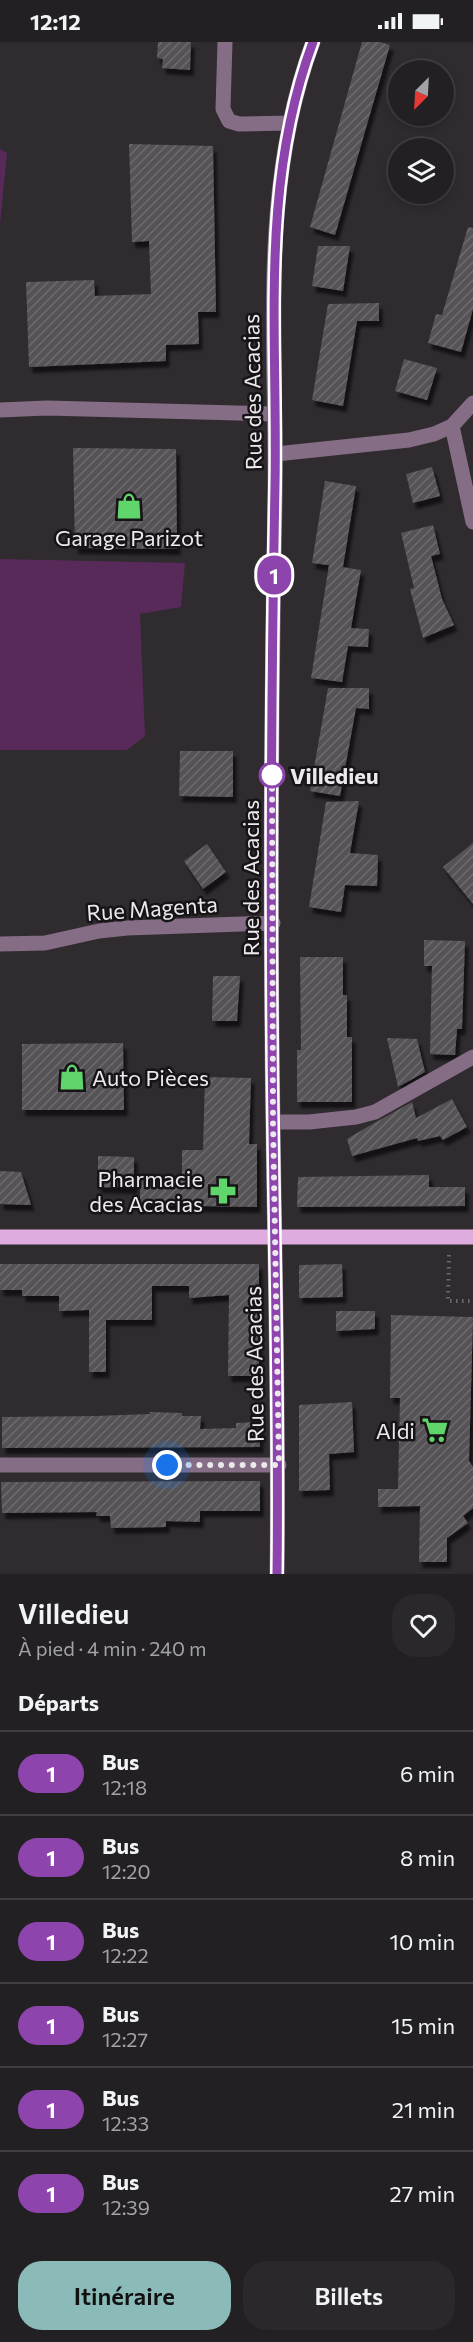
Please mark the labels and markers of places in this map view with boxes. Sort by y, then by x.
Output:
shop icon: Garage Parizot [114,491,144,521]
place label: Garage Parizot [55,524,203,551]
marker: Villedieu [259,762,285,788]
place label: Villedieu [290,762,378,789]
shop icon: Auto Pièces [57,1062,87,1092]
place label: Auto Pièces [92,1064,209,1091]
place label: Pharmacie des Acacias [89,1165,203,1217]
pharmacy icon: Pharmacie des Acacias [208,1176,238,1206]
supermarket icon: Aldi [420,1415,450,1445]
place label: Aldi [376,1417,415,1444]

